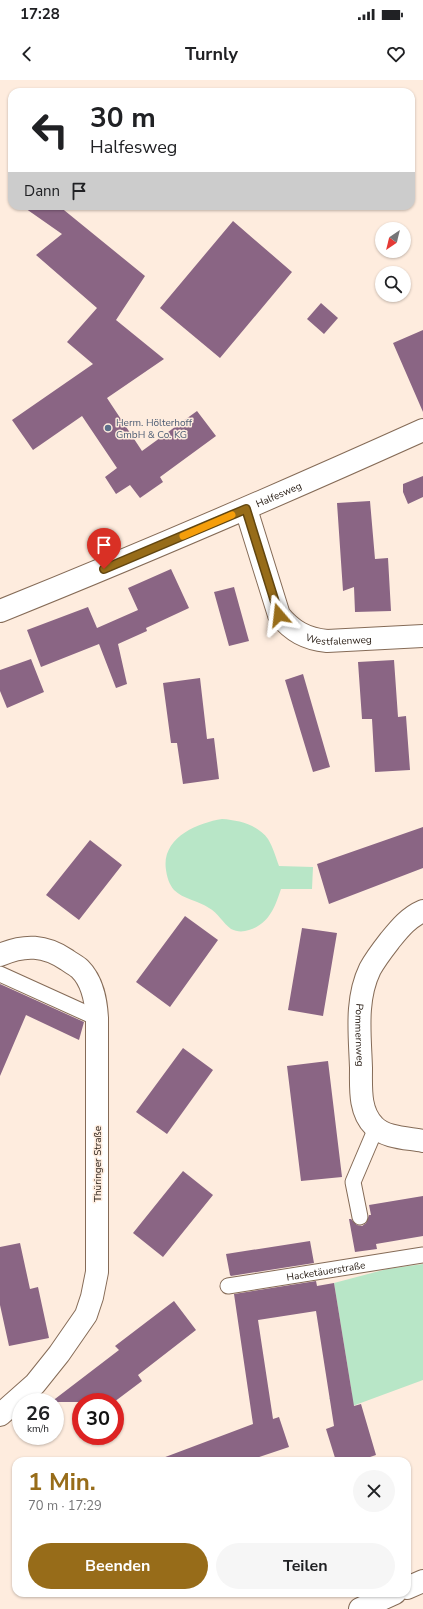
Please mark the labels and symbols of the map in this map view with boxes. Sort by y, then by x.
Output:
north arrow [375,222,411,258]
place label: Herm. Hölterhoff GmbH & Co. KG [116,416,193,442]
marker: Herm. Hölterhoff GmbH & Co. KG [103,423,113,433]
street label: Halfesweg [254,479,304,511]
pin [87,528,121,569]
position arrow [258,594,300,636]
street label: Westfalenweg [304,631,372,649]
street label: Pommernweg [351,1003,367,1067]
street label: Thüringer Straße [91,1126,105,1202]
street label: Hacketäuerstraße [285,1258,366,1285]
speed limit sign: 30 [72,1393,124,1445]

